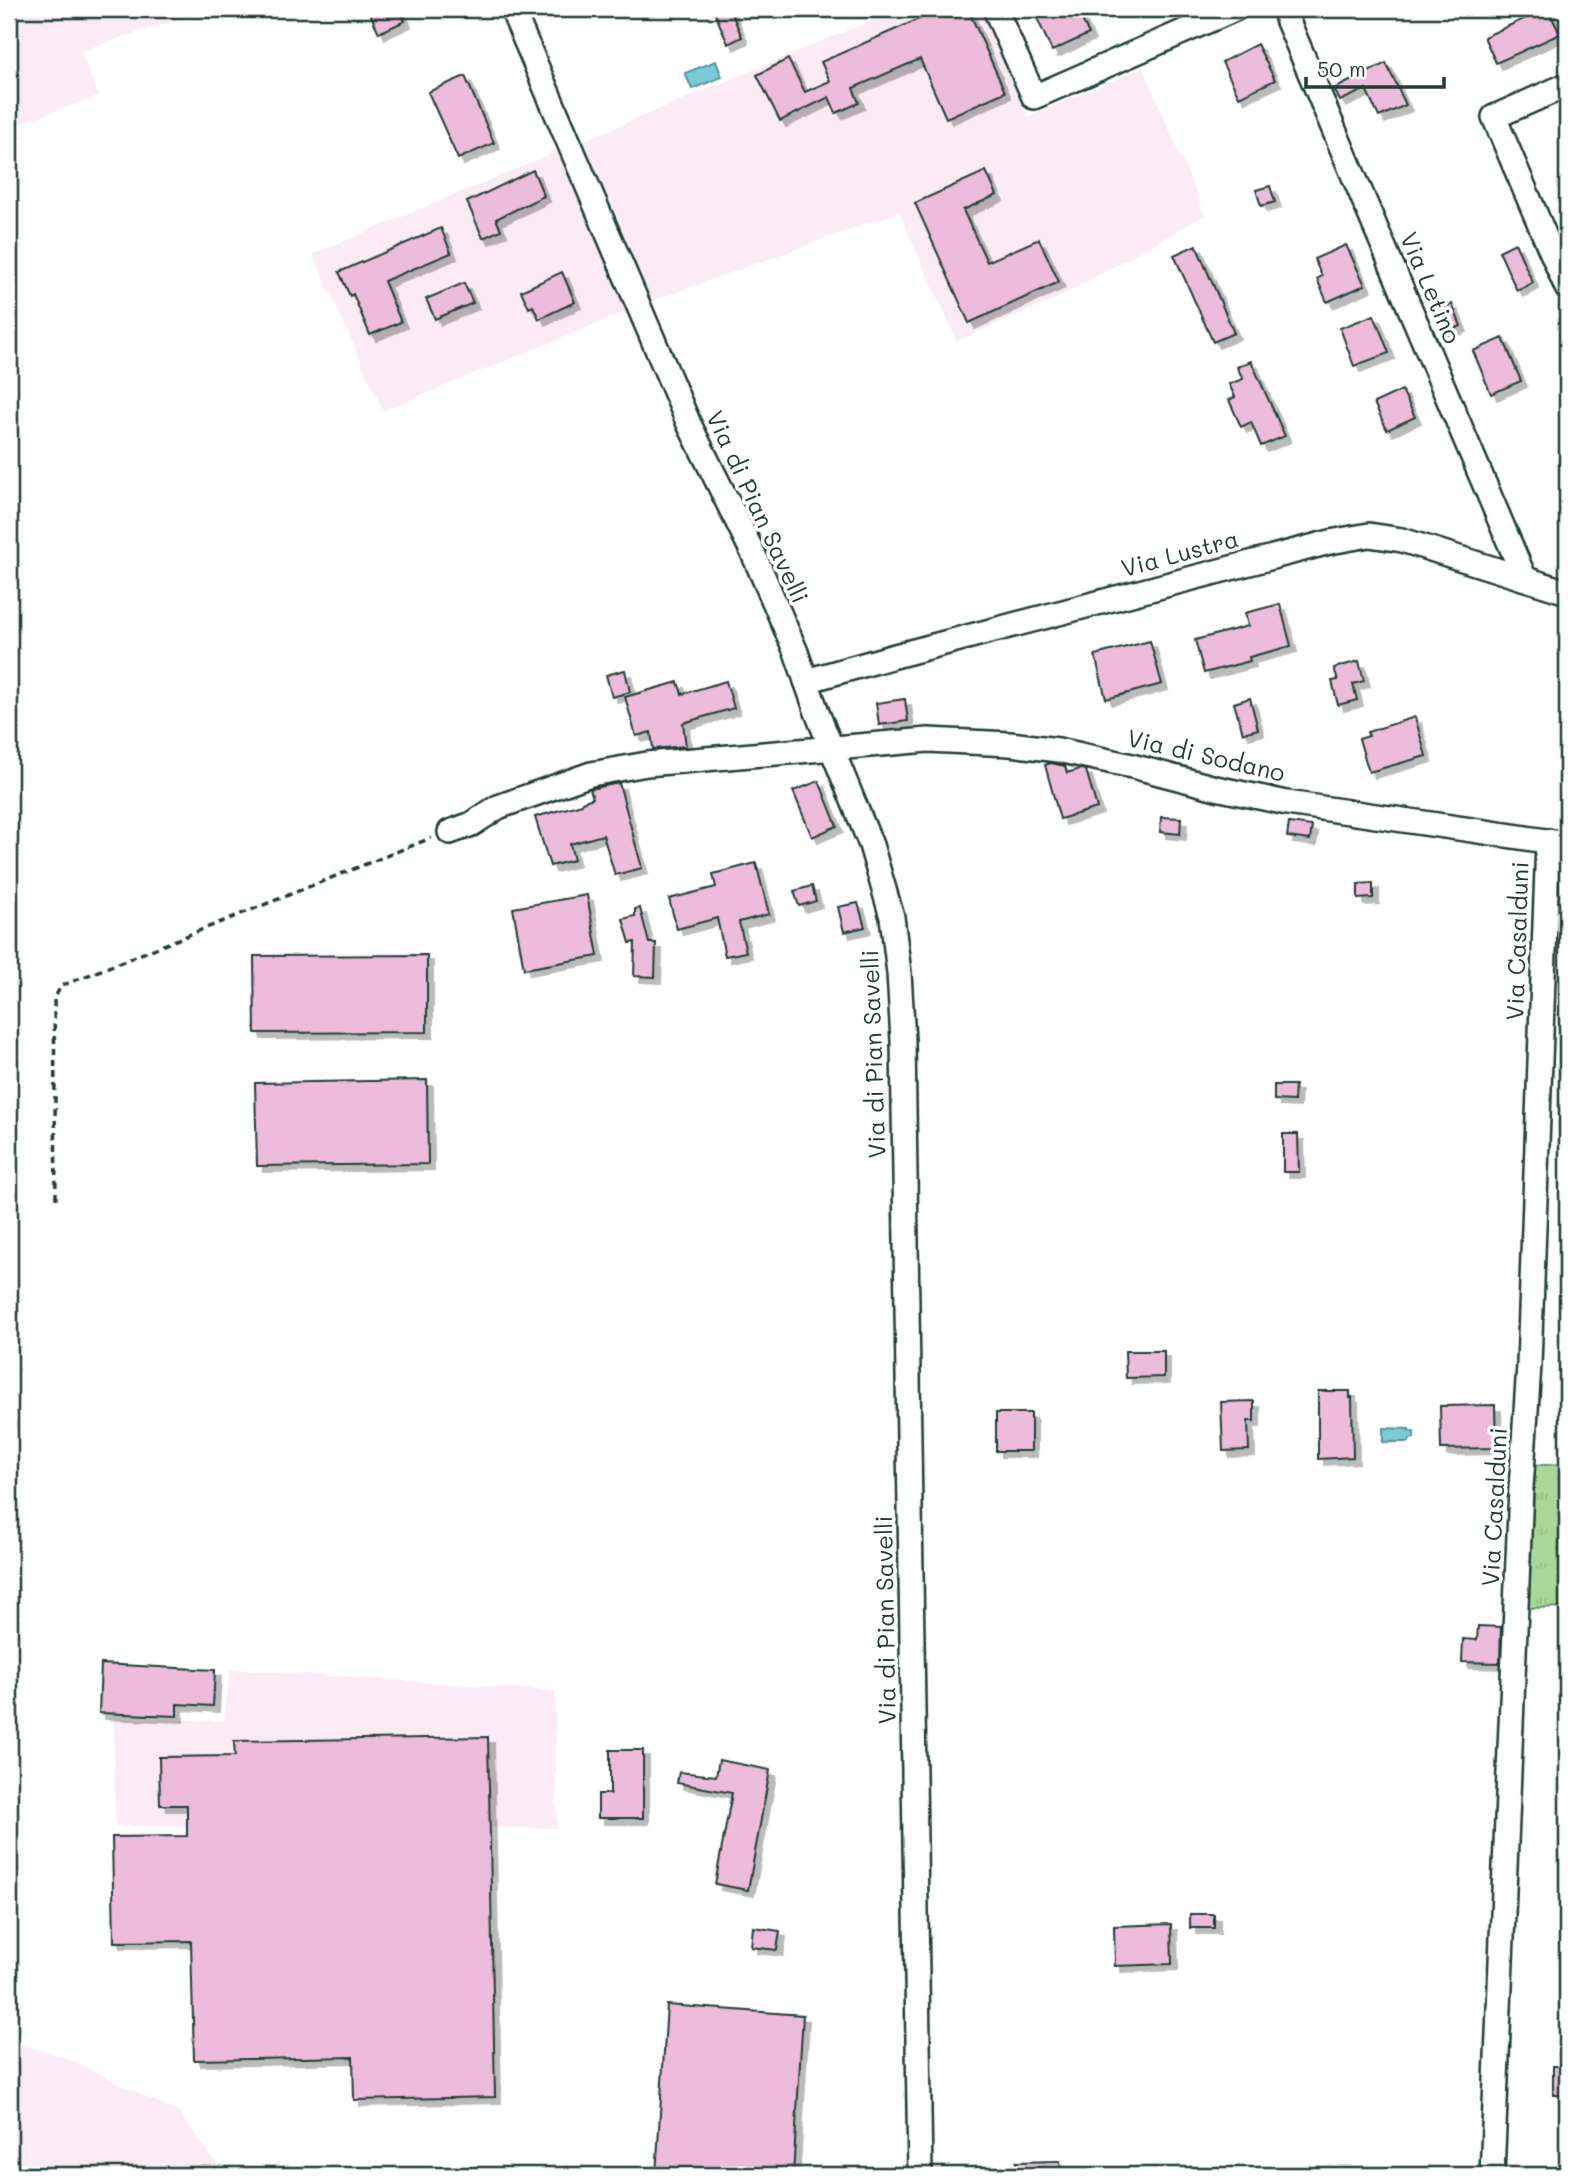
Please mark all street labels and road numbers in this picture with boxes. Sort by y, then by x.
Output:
street label: Via Letino [1394,227,1469,348]
street label: Via di Pian Savelli [700,405,817,608]
street label: Via Lustra [1117,522,1242,583]
street label: Via di Sodano [1124,721,1288,788]
street label: Via Casalduni [1498,861,1535,1021]
street label: Via di Pian Savelli [853,949,892,1159]
street label: Via Casalduni [1474,1427,1513,1587]
street label: Via di Pian Savelli [867,1515,902,1725]

